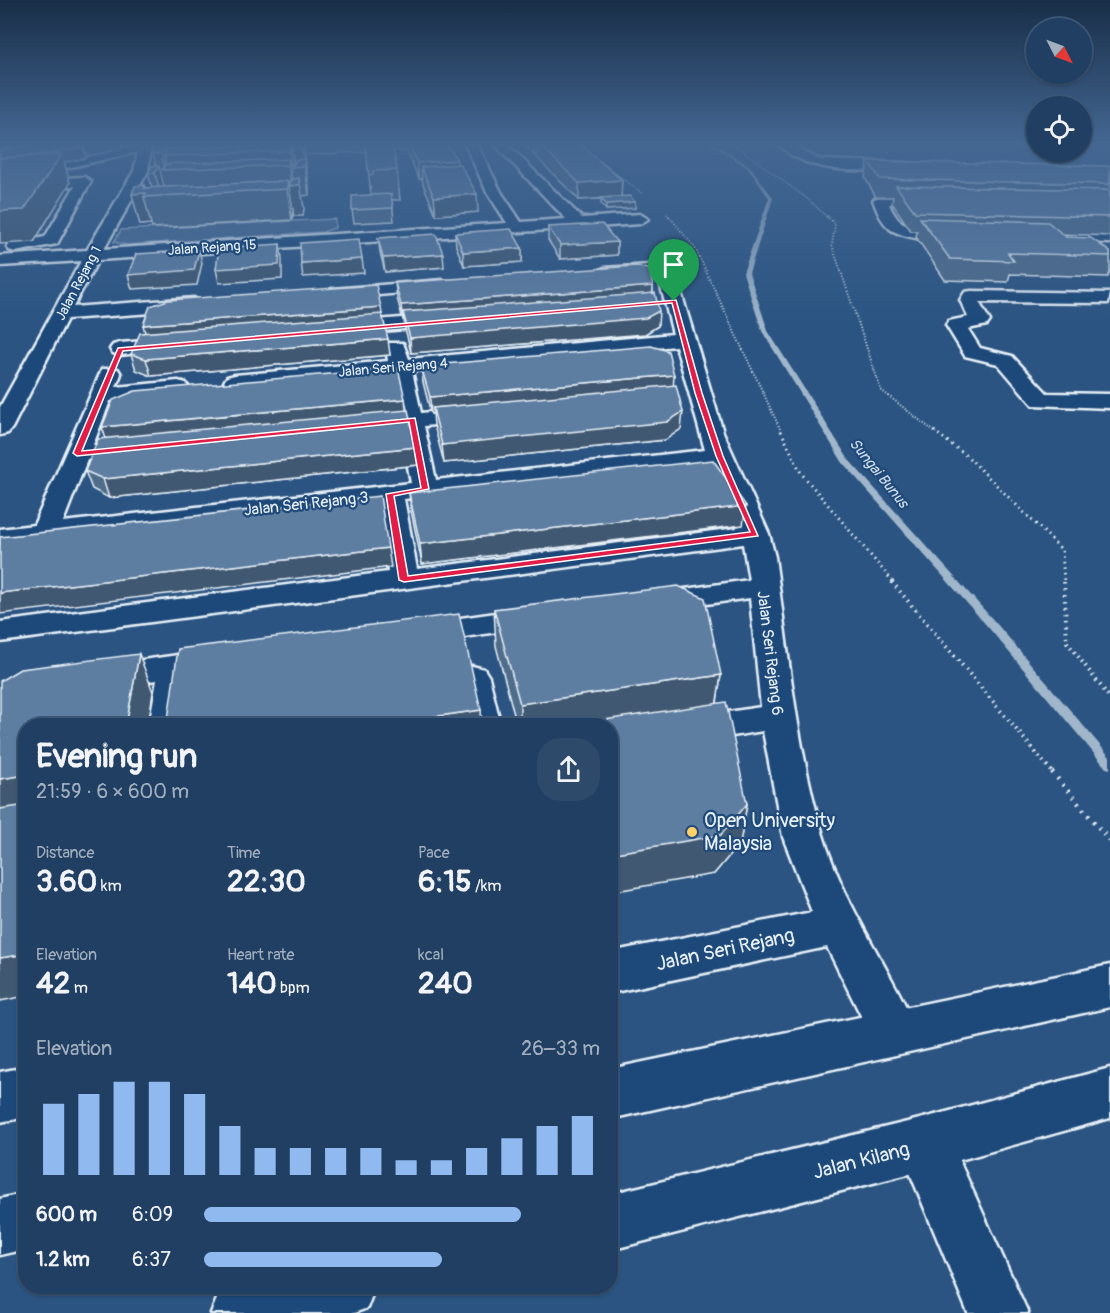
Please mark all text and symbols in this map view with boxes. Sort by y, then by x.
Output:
north arrow [1026,18,1092,84]
map controls [1026,18,1092,162]
button: locate [1026,96,1092,162]
street label: Jalan Rejang 15 [167,236,257,259]
pin [648,239,699,301]
street label: Jalan Rejang 1 [52,243,105,323]
icon: arrive [657,248,690,281]
street label: Jalan Seri Rejang 4 [338,354,448,381]
water label: Sungai Bunus [845,435,914,514]
street label: Jalan Seri Rejang 3 [243,488,369,520]
street label: Jalan Seri Rejang 6 [752,590,788,717]
text: Evening run [36,736,197,777]
button: share [537,738,600,801]
text: 21:59 · 6 × 600 m [36,779,189,804]
place label: Open University Malaysia [704,808,836,856]
marker: Open University Malaysia [685,825,699,839]
text: Distance [36,843,95,863]
text: Time [227,843,260,863]
text: Pace [418,843,450,863]
text: 3.60 [36,863,97,900]
text: 22:30 [227,863,306,900]
text: 6:15 [418,863,471,900]
text: km [97,876,122,896]
text: /km [471,876,502,896]
street label: Jalan Seri Rejang [654,923,797,976]
text: Elevation [36,945,97,965]
text: Heart rate [227,945,294,965]
text: kcal [418,945,444,965]
text: 42 [36,965,70,1002]
text: 140 [227,965,277,1002]
text: 240 [418,965,473,1002]
text: m [70,978,88,998]
text: bpm [277,978,310,998]
text: Elevation [36,1036,112,1061]
text: 26–33 m [521,1036,600,1061]
street label: Jalan Kilang [810,1136,912,1185]
text: 600 m [36,1202,97,1227]
text: 6:09 [132,1202,173,1227]
text: 1.2 km [36,1247,90,1272]
text: 6:37 [132,1247,171,1272]

